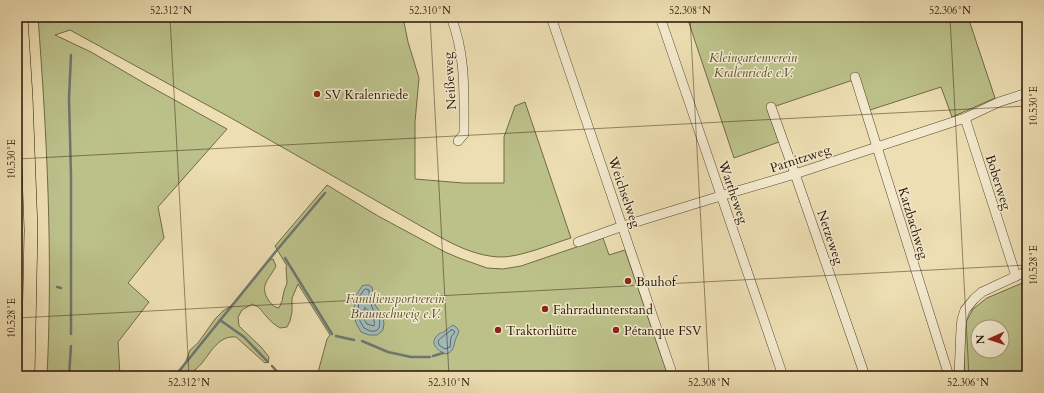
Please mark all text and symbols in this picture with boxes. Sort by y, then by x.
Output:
text: 52.312°N [150,4,192,18]
text: 52.310°N [409,4,451,18]
text: 52.308°N [669,4,711,18]
text: 52.306°N [929,4,971,18]
park label: Kleingartenverein Kralenriede e.V. [709,49,798,82]
street label: Neißeweg [439,51,461,110]
place label: SV Kralenriede [325,86,408,104]
text: 10.530°E [1027,86,1041,126]
marker: SV Kralenriede [312,89,322,99]
text: 10.530°E [5,139,19,179]
street label: Parnitzweg [768,140,834,177]
street label: Boberweg [981,152,1016,213]
street label: Weichselweg [603,153,645,231]
street label: Wartheweg [714,157,752,227]
street label: Katzbachweg [894,185,933,262]
street label: Netzeweg [812,208,848,268]
text: 10.528°E [1027,245,1041,285]
place label: Bauhof [636,273,678,291]
marker: Bauhof [623,276,633,286]
park label: Familiensportverein Braunschweig e.V. [346,290,445,323]
text: 10.528°E [5,298,19,338]
place label: Fahrradunterstand [553,301,653,319]
marker: Fahrradunterstand [540,304,550,314]
north arrow [970,319,1010,359]
place label: Traktorhütte [506,322,577,340]
place label: Pétanque FSV [624,322,702,340]
marker: Traktorhütte [493,325,503,335]
marker: Pétanque FSV [611,325,621,335]
text: N [973,334,988,345]
text: 52.312°N [168,376,210,390]
text: 52.310°N [428,376,470,390]
text: 52.308°N [688,376,730,390]
text: 52.306°N [947,376,989,390]

